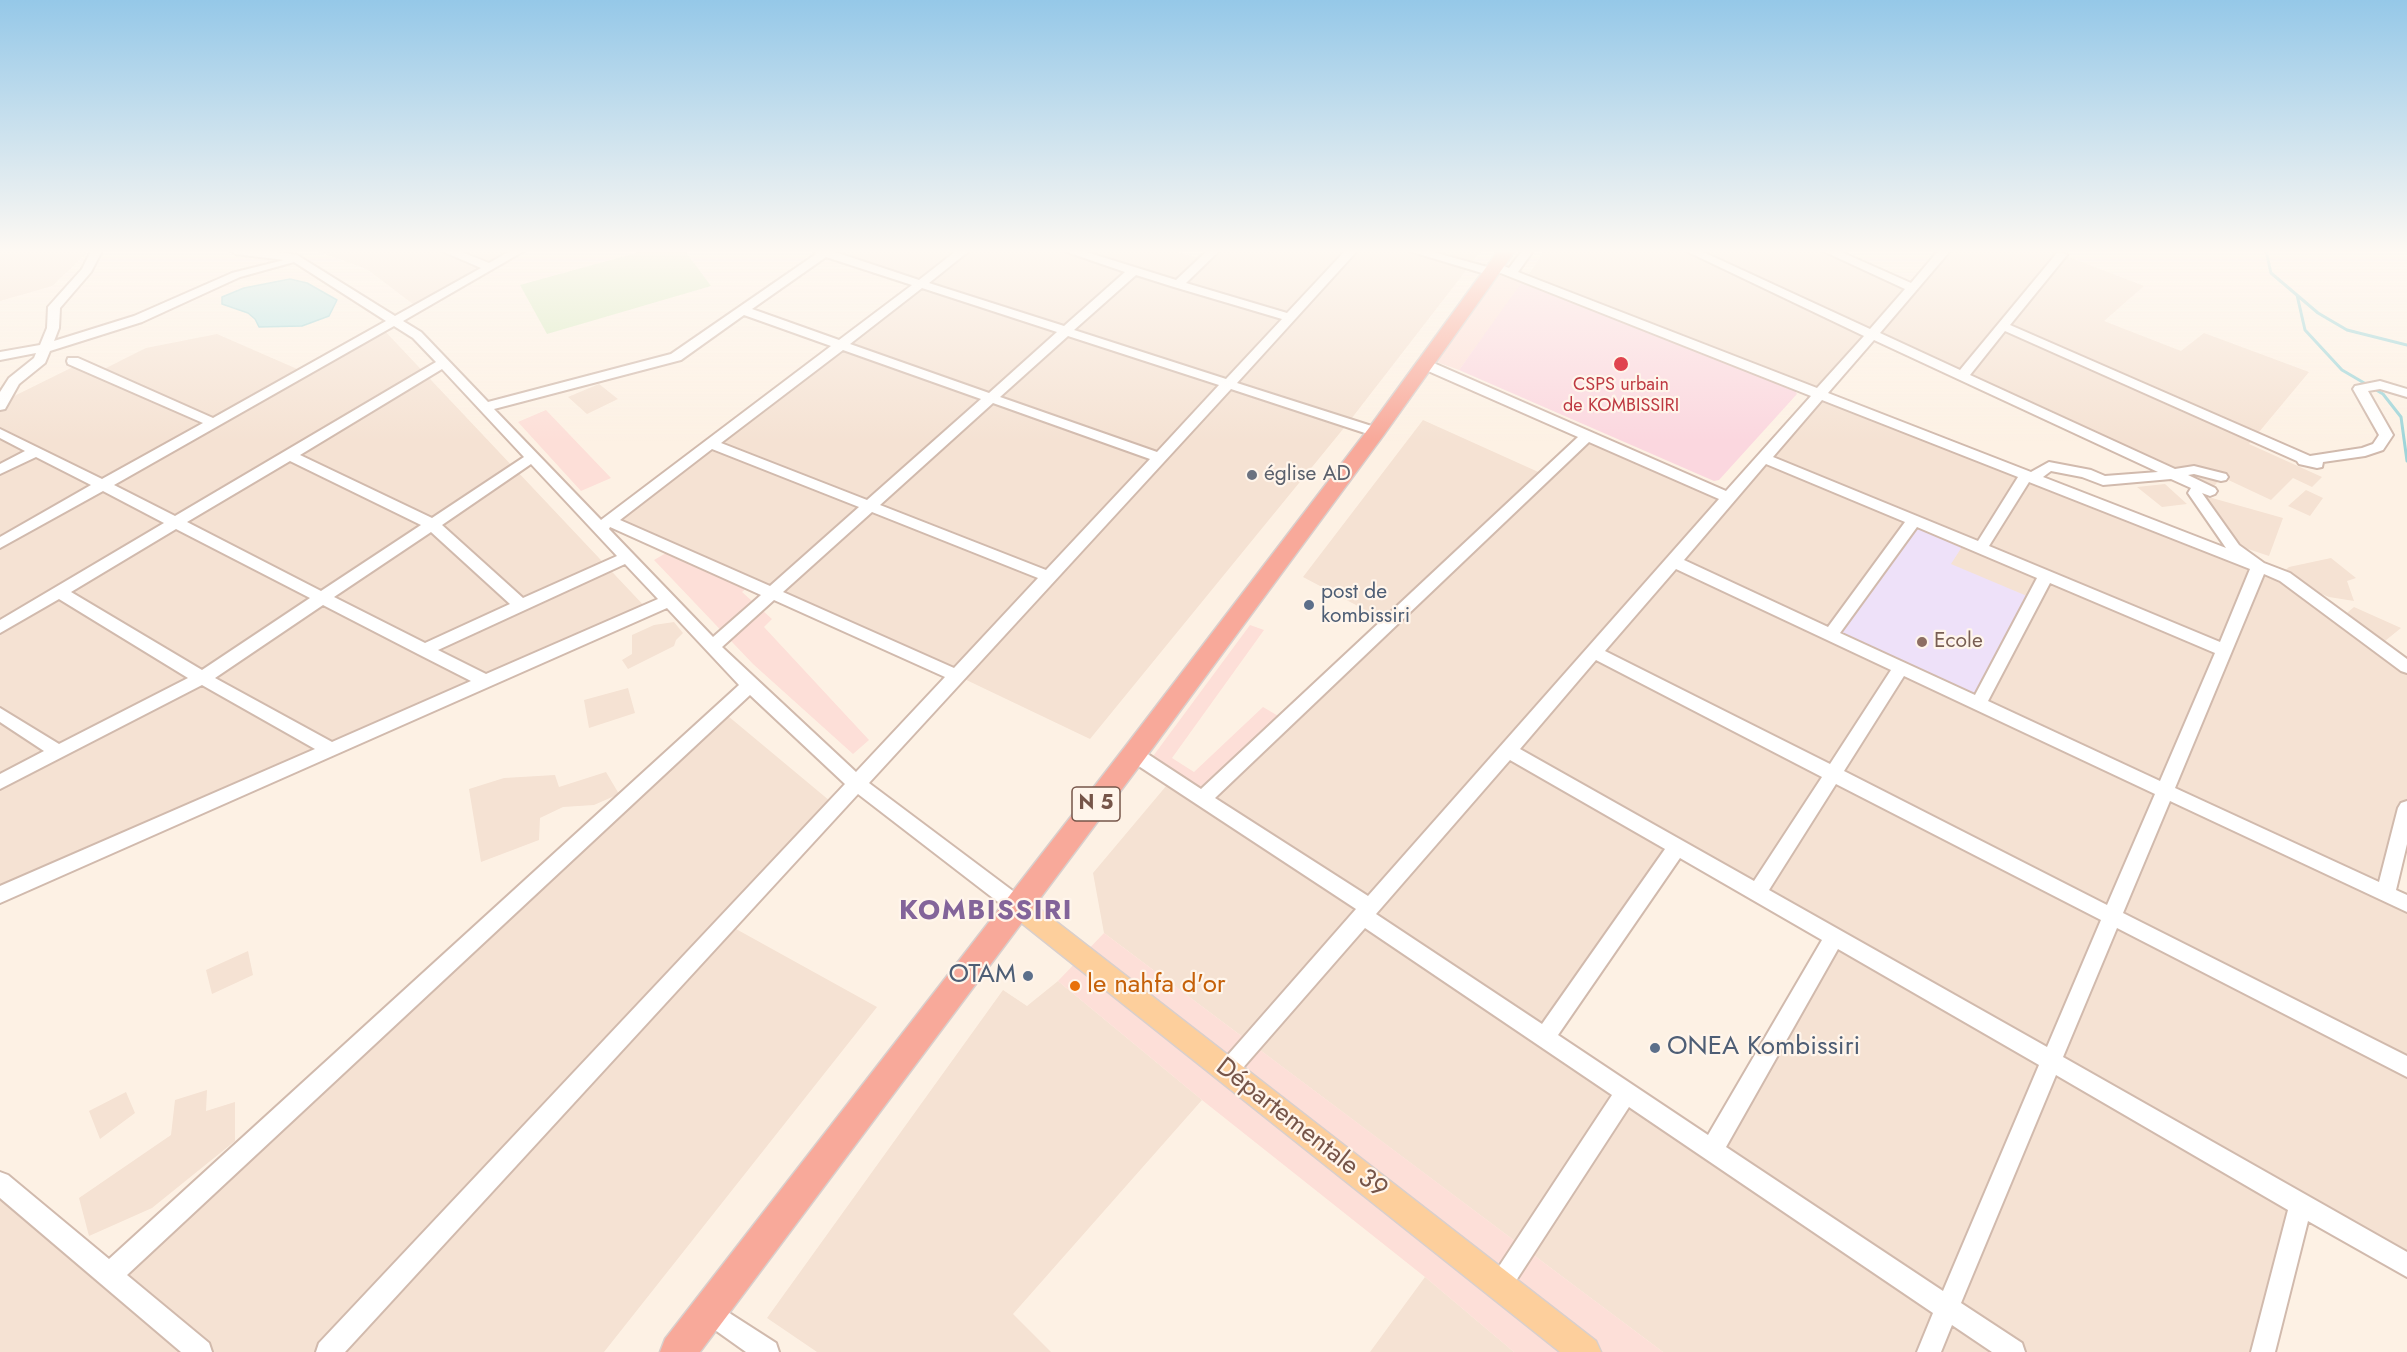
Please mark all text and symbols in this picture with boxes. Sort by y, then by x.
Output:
marker: CSPS urbain de KOMBISSIRI [1612,355,1630,373]
place label: CSPS urbain de KOMBISSIRI [1563,375,1679,418]
place label: église AD [1264,462,1351,488]
marker: église AD [1245,468,1259,482]
place label: post de kombissiri [1321,580,1410,630]
marker: post de kombissiri [1302,598,1316,612]
place label: Ecole [1934,629,1983,655]
marker: Ecole [1915,635,1929,649]
road number: N 5 [1072,787,1120,821]
district label: KOMBISSIRI [899,896,1073,928]
place label: OTAM [949,960,1016,992]
marker: OTAM [1021,969,1035,983]
place label: le nahfa d'or [1087,970,1226,1002]
marker: le nahfa d'or [1068,979,1082,993]
place label: ONEA Kombissiri [1667,1032,1860,1064]
marker: ONEA Kombissiri [1648,1041,1662,1055]
street label: Départementale 39 [1209,1052,1393,1206]

